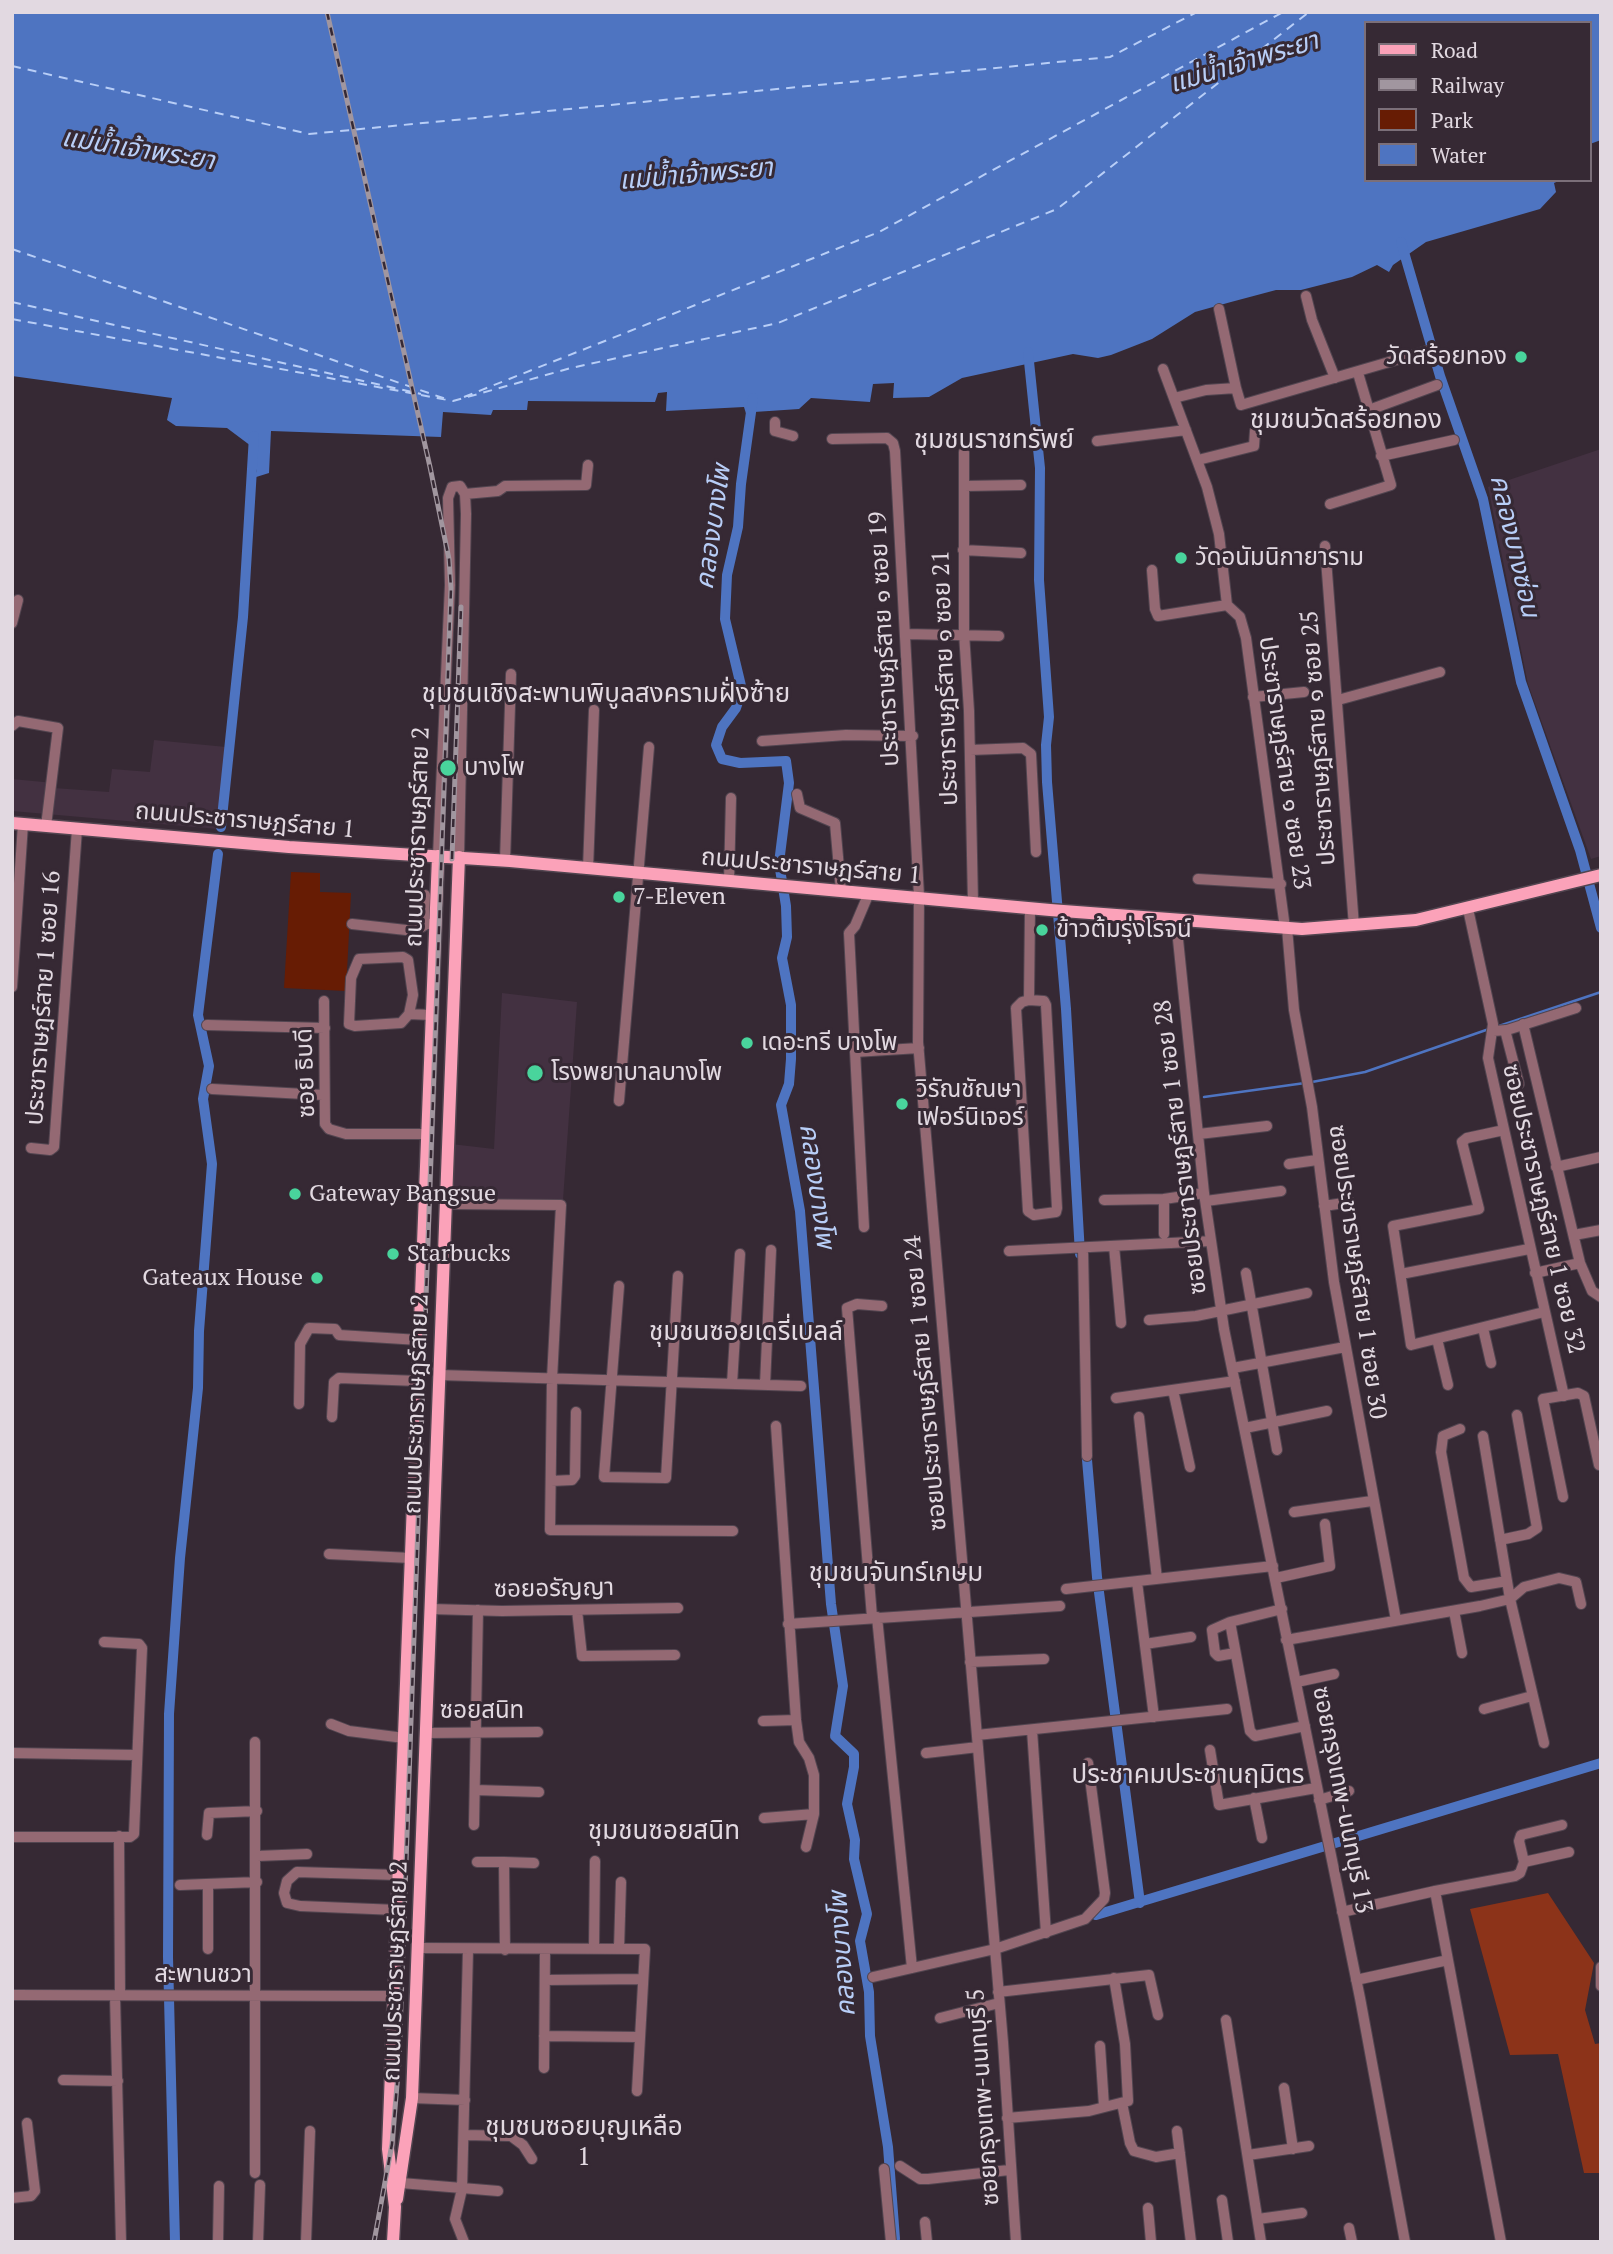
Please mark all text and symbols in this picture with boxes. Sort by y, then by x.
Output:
legend [1364,21,1592,182]
water label: แม่น้ำเจ้าพระยา [1166,26,1322,100]
text: Road [1431,36,1478,64]
text: Railway [1431,71,1504,99]
text: Park [1431,106,1473,134]
water label: แม่น้ำเจ้าพระยา [59,123,217,177]
text: Water [1431,141,1486,169]
water label: แม่น้ำเจ้าพระยา [618,153,774,197]
place label: วัดสร้อยทอง [1386,343,1507,371]
marker: วัดสร้อยทอง [1513,349,1529,365]
district label: ชุมชนวัดสร้อยทอง [1250,405,1442,437]
district label: ชุมชนราชทรัพย์ [914,425,1074,457]
water label: คลองบางโพ [690,463,738,591]
water label: คลองบางซ่อน [1482,472,1546,620]
street label: ประชาราษฎร์สาย ๑ ซอย 19 [864,511,906,767]
place label: วัดอนัมนิกายาราม [1195,544,1364,572]
street label: ประชาราษฎร์สาย ๑ ซอย 21 [927,550,965,806]
marker: วัดอนัมนิกายาราม [1173,550,1189,566]
street label: ประชาราษฎร์สาย ๑ ซอย 25 [1296,610,1342,866]
street label: ประชาราษฎร์สาย ๑ ซอย 23 [1252,634,1316,892]
district label: ชุมชนเชิงสะพานพิบูลสงครามฝั่งซ้าย [422,679,790,711]
street label: ถนนประชาราษฎร์สาย 2 [400,726,436,948]
place label: บางโพ [464,754,525,782]
marker: บางโพ [438,758,458,778]
street label: ถนนประชาราษฎร์สาย 1 [134,797,356,845]
street label: ถนนประชาราษฎร์สาย 1 [700,843,922,891]
street label: ประชาราษฎร์สาย 1 ซอย 16 [21,870,67,1126]
place label: 7-Eleven [633,883,726,911]
marker: 7-Eleven [611,889,627,905]
place label: ข้าวต้มรุ่งโรจน์ [1056,916,1192,944]
marker: ข้าวต้มรุ่งโรจน์ [1034,922,1050,938]
street label: ซอยประชาราษฎร์สาย 1 ซอย 28 [1149,998,1213,1296]
street label: ซอย ธิบดี [290,1028,322,1118]
place label: เดอะทรี บางโพ [761,1029,897,1057]
marker: เดอะทรี บางโพ [739,1035,755,1051]
place label: โรงพยาบาลบางโพ [551,1059,722,1087]
street label: ซอยประชาราษฎร์สาย 1 ซอย 32 [1496,1061,1590,1357]
marker: โรงพยาบาลบางโพ [525,1063,545,1083]
place label: วิรัณชัณษา เฟอร์นิเจอร์ [916,1076,1024,1132]
marker: วิรัณชัณษา เฟอร์นิเจอร์ [894,1096,910,1112]
water label: คลองบางโพ [792,1122,840,1250]
street label: ซอยประชาราษฎร์สาย 1 ซอย 30 [1322,1123,1392,1421]
place label: Gateway Bangsue [309,1180,496,1208]
marker: Gateway Bangsue [287,1186,303,1202]
street label: ซอยประชาราษฎร์สาย 1 ซอย 24 [899,1234,953,1532]
place label: Starbucks [407,1240,511,1268]
marker: Starbucks [385,1246,401,1262]
place label: Gateaux House [142,1264,303,1292]
marker: Gateaux House [309,1270,325,1286]
street label: ถนนประชาราษฎร์สาย 2 [399,1293,435,1515]
district label: ชุมชนซอยเดรี่เบลล์ [649,1317,843,1349]
district label: ชุมชนจันทร์เกษม [809,1558,983,1590]
street label: ซอยอรัญญา [494,1574,614,1604]
street label: ซอยกรุงเทพ-นนทบุรี 13 [1306,1684,1378,1916]
street label: ซอยสนิท [440,1697,524,1725]
district label: ประชาคมประชานฤมิตร [1072,1760,1304,1792]
district label: ชุมชนซอยสนิท [588,1816,740,1848]
street label: ถนนประชาราษฎร์สาย 2 [378,1860,414,2082]
water label: คลองบางโพ [823,1890,863,2018]
street label: สะพานชวา [154,1961,252,1989]
street label: ซอยกรุงเทพ-นนทบุรี 5 [962,1987,1006,2207]
district label: ชุมชนซอยบุญเหลือ 1 [485,2112,683,2174]

